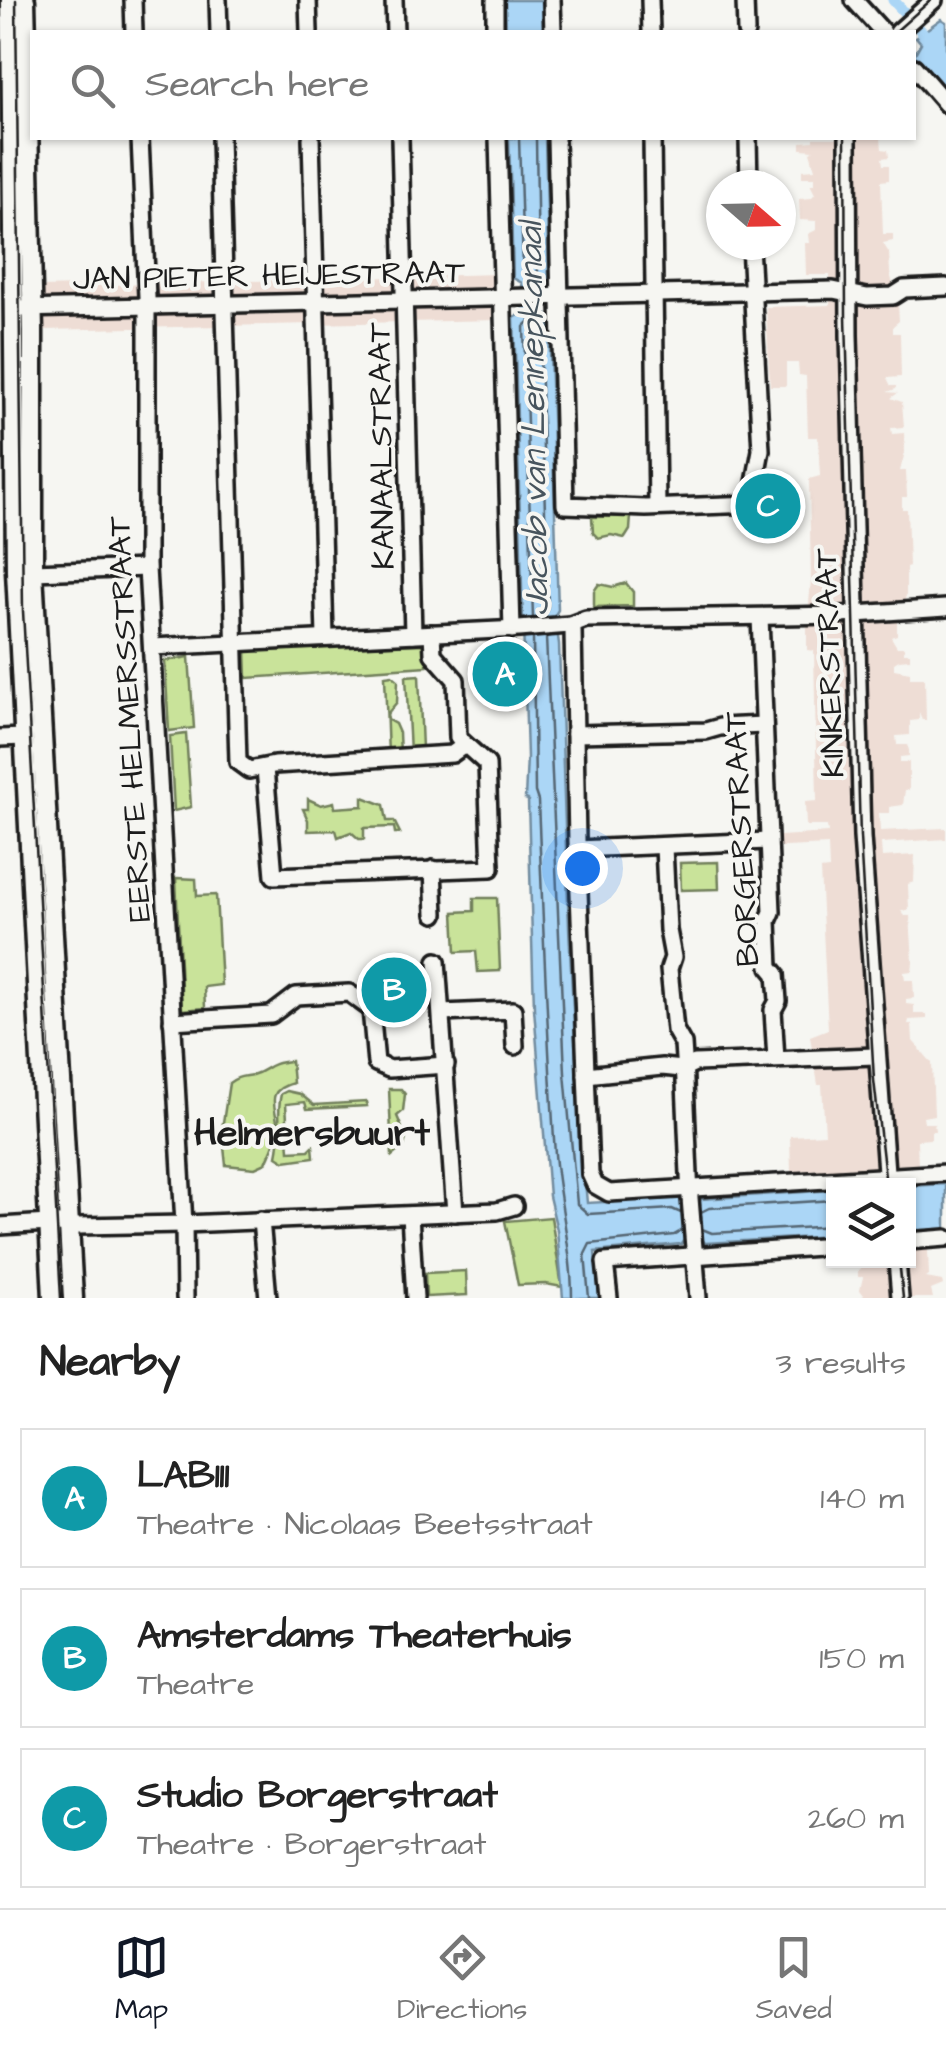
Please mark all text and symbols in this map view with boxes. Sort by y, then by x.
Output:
search box [30,30,916,140]
icon: search [65,58,120,113]
text: Search here [145,59,369,111]
north arrow [706,170,796,260]
water label: Jacob van Lennepkanaal [506,217,562,616]
street label: JAN PIETER HEIJESTRAAT [72,250,466,302]
street label: KANAALSTRAAT [357,322,407,570]
pin: C [736,468,800,544]
street label: EERSTE HELMERSSTRAAT [97,515,163,923]
street label: KINKERSTRAAT [804,547,856,779]
pin: A [472,636,538,712]
street label: BORGERSTRAAT [713,710,771,968]
your location [557,843,608,894]
pin: B [362,952,426,1028]
district label: Helmersbuurt [194,1108,431,1160]
map controls [826,1178,916,1268]
button: layers [826,1178,916,1268]
text: Nearby [40,1334,180,1392]
text: 3 results [776,1341,906,1386]
text: LAB111 [137,1450,229,1502]
text: A [64,1476,85,1521]
text: 140 m [820,1476,904,1521]
text: Theatre · Nicolaas Beetsstraat [137,1502,593,1547]
text: Amsterdams Theaterhuis [137,1610,572,1662]
text: B [63,1636,86,1681]
text: 150 m [819,1636,904,1681]
text: Theatre [137,1662,254,1707]
text: Studio Borgerstraat [137,1770,498,1822]
text: C [63,1796,86,1841]
text: 260 m [808,1796,904,1841]
text: Theatre · Borgerstraat [137,1822,486,1867]
tab: Map [114,1930,169,2029]
tab: Directions [397,1930,527,2029]
tab: Saved [756,1930,832,2029]

